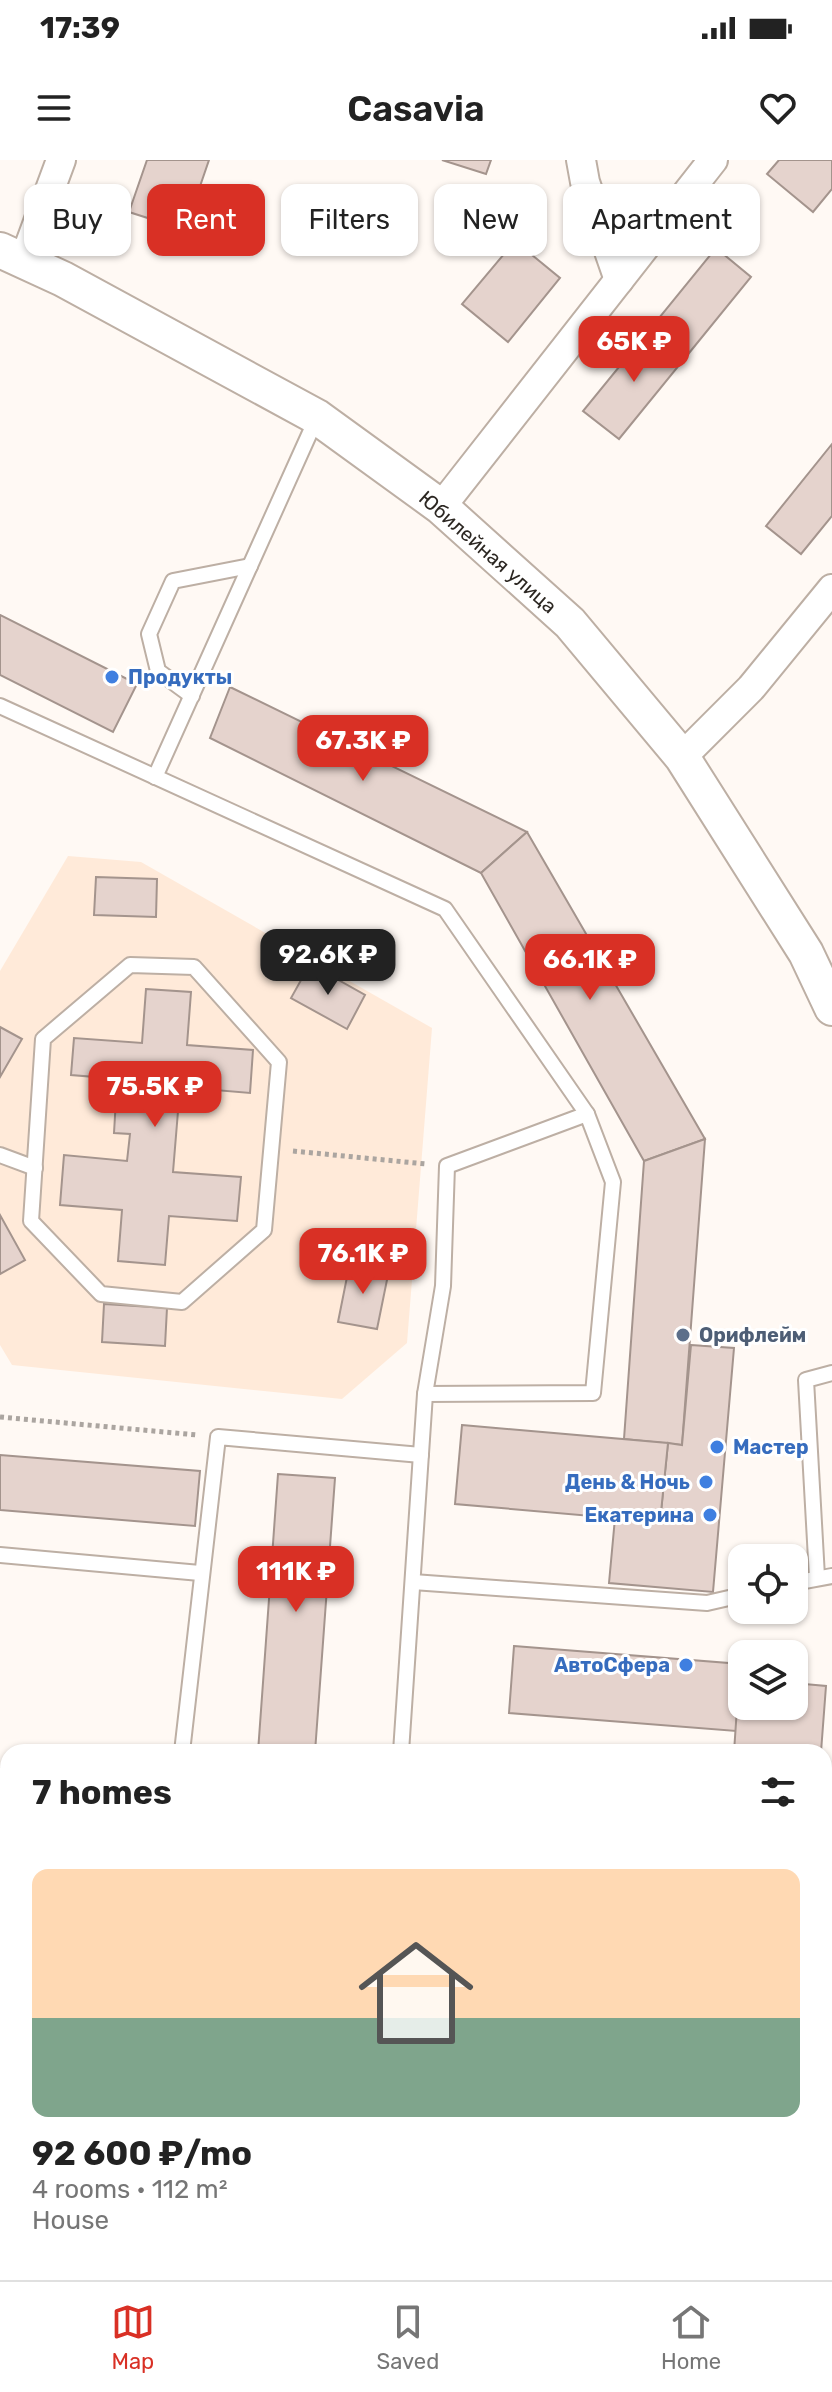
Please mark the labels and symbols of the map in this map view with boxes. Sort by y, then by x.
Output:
pin: 65K ₽ [578,316,690,384]
street label: Юбилейная улица [414,486,562,618]
place label: Продукты [128,665,232,689]
marker: Продукты [103,668,121,686]
pin: 67.3K ₽ [289,715,437,783]
pin: 92.6K ₽ [254,929,402,997]
pin: 66.1K ₽ [516,934,664,1002]
pin: 75.5K ₽ [81,1061,229,1129]
pin: 76.1K ₽ [289,1228,437,1296]
place label: Орифлейм [699,1323,806,1347]
marker: Орифлейм [674,1326,692,1344]
place label: Мастер [733,1435,809,1459]
marker: Мастер [708,1438,726,1456]
place label: День & Ночь [565,1470,690,1494]
marker: День & Ночь [697,1473,715,1491]
place label: Екатерина [585,1503,694,1527]
marker: Екатерина [701,1506,719,1524]
pin: 111K ₽ [231,1546,361,1614]
place label: АвтоСфера [554,1653,670,1677]
marker: АвтоСфера [677,1656,695,1674]

